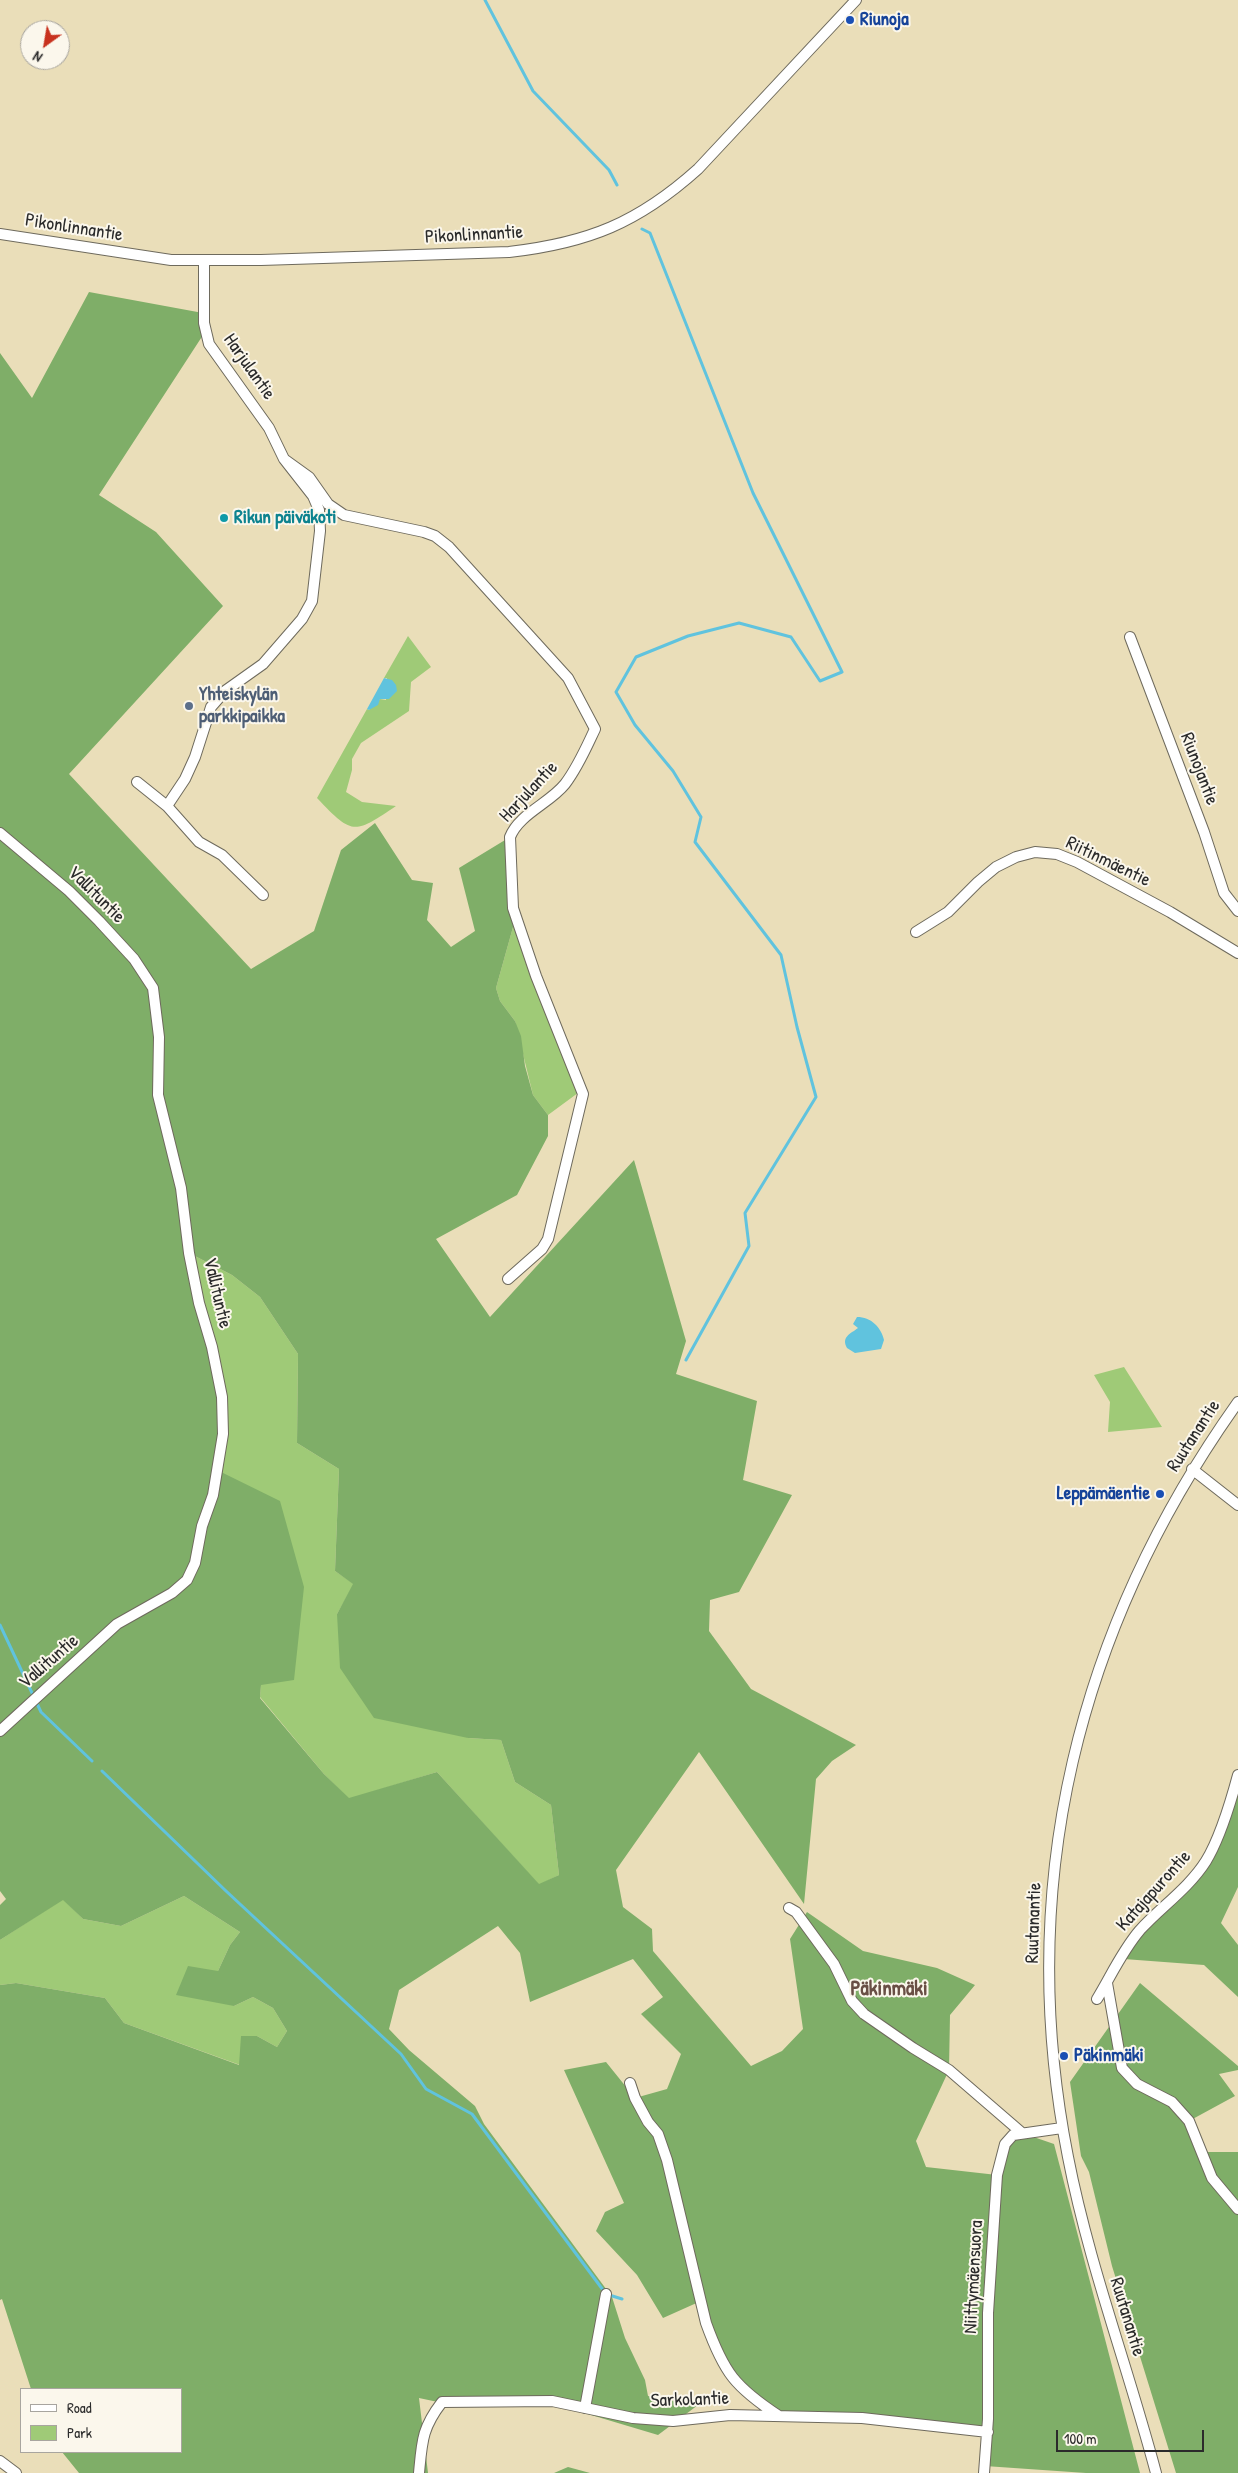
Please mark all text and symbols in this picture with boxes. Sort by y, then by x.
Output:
place label: Riunoja [860,9,909,31]
marker: Riunoja [844,14,856,26]
north arrow [20,20,70,70]
text: N [29,47,46,67]
street label: Pikonlinnantie [24,209,124,247]
street label: Pikonlinnantie [424,221,524,249]
street label: Harjulantie [218,330,280,404]
place label: Rikun päiväkoti [234,507,337,529]
marker: Rikun päiväkoti [218,512,230,524]
place label: Yhteiskylän parkkipaikka [199,684,285,728]
marker: Yhteiskylän parkkipaikka [183,700,195,712]
street label: Riunojantie [1175,730,1223,808]
street label: Harjulantie [495,757,563,827]
street label: Riitinmäentie [1062,832,1154,892]
street label: Vallituntie [63,862,129,928]
street label: Vallituntie [198,1256,236,1330]
street label: Ruutanantie [1162,1396,1226,1476]
place label: Leppämäentie [1057,1483,1150,1505]
marker: Leppämäentie [1154,1488,1166,1500]
street label: Vallituntie [14,1630,84,1694]
street label: Katajapurontie [1112,1846,1196,1936]
street label: Ruutanantie [1021,1882,1047,1964]
district label: Päkinmäki [850,1976,928,2002]
place label: Päkinmäki [1074,2045,1144,2067]
marker: Päkinmäki [1058,2050,1070,2062]
street label: Niittymäensuora [960,2220,988,2334]
street label: Ruutanantie [1104,2275,1150,2359]
street label: Sarkolantie [650,2387,730,2413]
legend [20,2388,182,2453]
text: Road [67,2397,92,2418]
scale bar [1058,2420,1206,2452]
text: Park [67,2422,92,2443]
text: 100 m [1064,2428,1097,2449]

